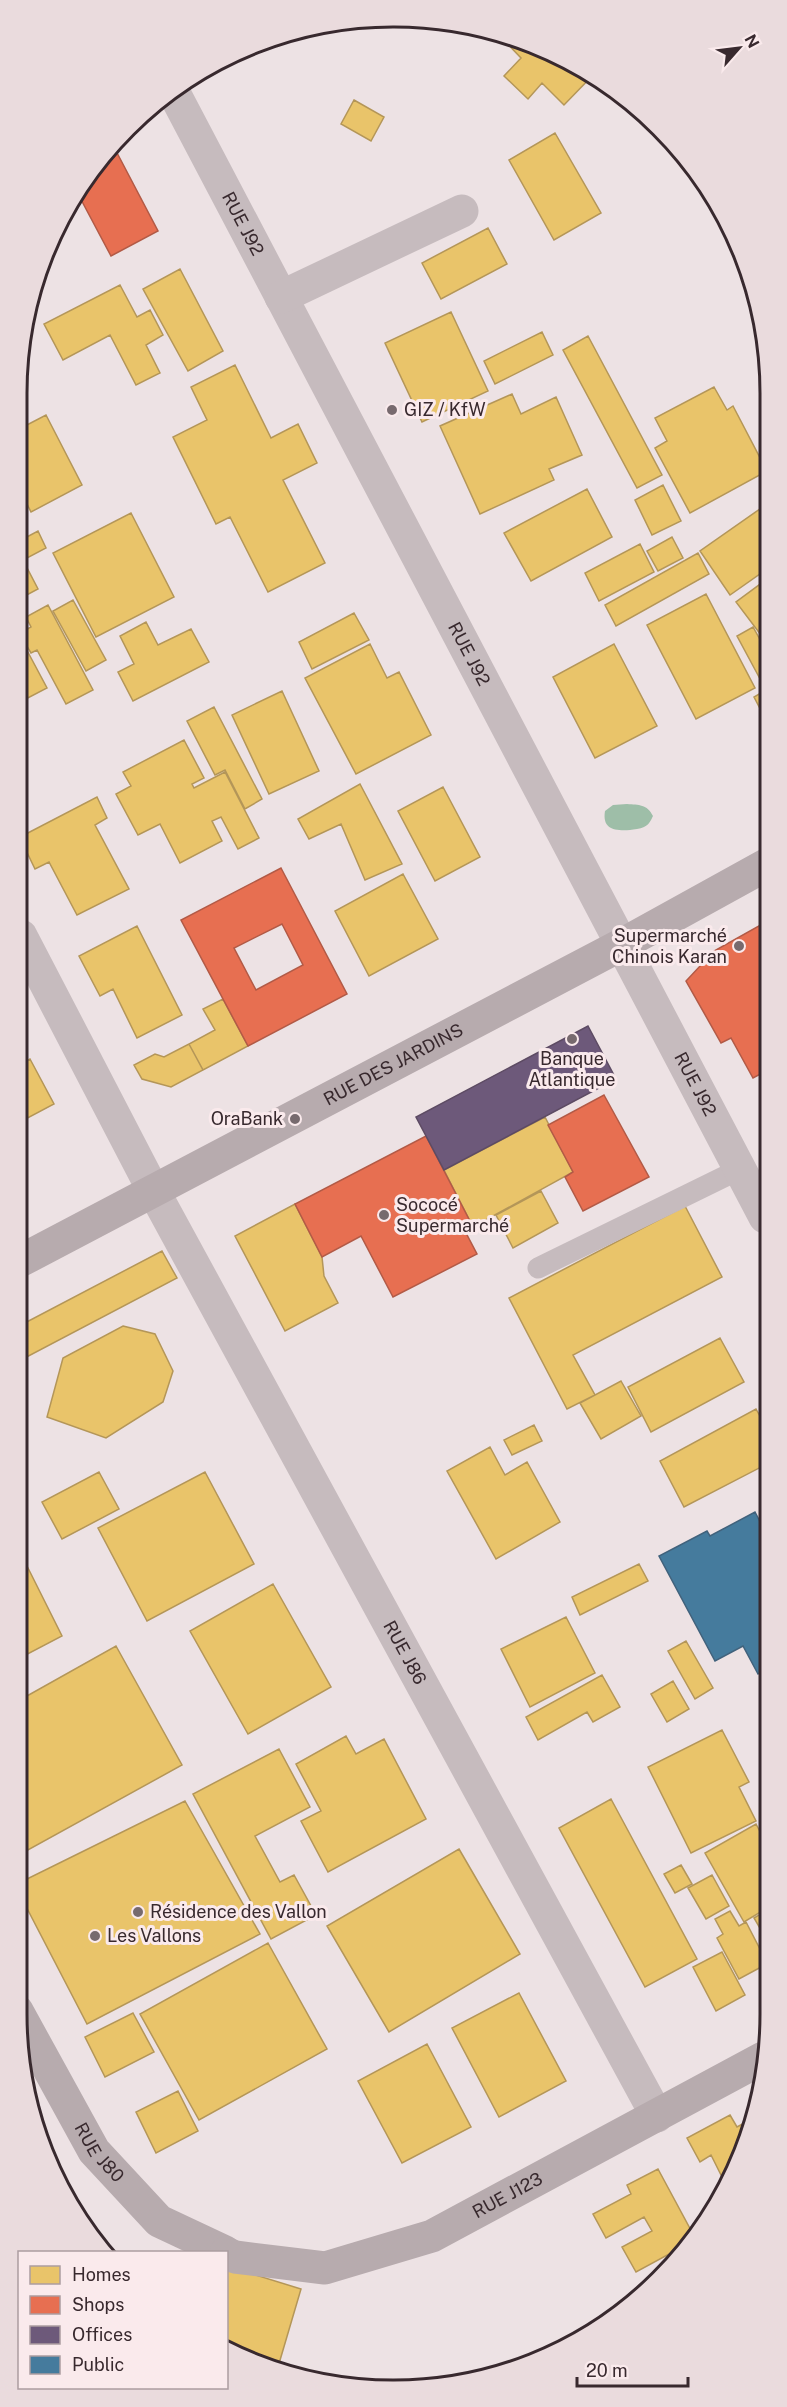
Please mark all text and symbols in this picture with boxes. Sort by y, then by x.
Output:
north arrow [709,18,769,78]
text: N [740,31,763,51]
street label: RUE J92 [218,188,269,259]
place label: GIZ / KfW [404,399,486,420]
marker: GIZ / KfW [385,403,399,417]
street label: RUE J92 [444,618,495,689]
place label: Supermarché Chinois Karan [612,925,727,967]
marker: Supermarché Chinois Karan [732,939,746,953]
street label: RUE DES JARDINS [320,1019,467,1109]
marker: Banque Atlantique [565,1032,579,1046]
place label: Banque Atlantique [529,1048,615,1090]
street label: RUE J92 [670,1048,721,1119]
place label: OraBank [211,1108,283,1129]
marker: OraBank [288,1112,302,1126]
place label: Sococé Supermarché [396,1194,509,1236]
marker: Sococé Supermarché [377,1208,391,1222]
street label: RUE J86 [379,1617,431,1688]
place label: Résidence des Vallon [150,1901,327,1922]
marker: Résidence des Vallon [131,1905,145,1919]
place label: Les Vallons [107,1925,201,1946]
marker: Les Vallons [88,1929,102,1943]
street label: RUE J80 [71,2119,129,2186]
street label: RUE J123 [469,2168,546,2222]
legend [18,2251,228,2389]
text: Homes [72,2264,131,2285]
text: Shops [72,2294,124,2315]
text: Offices [72,2324,132,2345]
scale bar [577,2350,688,2388]
text: Public [72,2354,124,2375]
text: 20 m [586,2360,628,2381]

